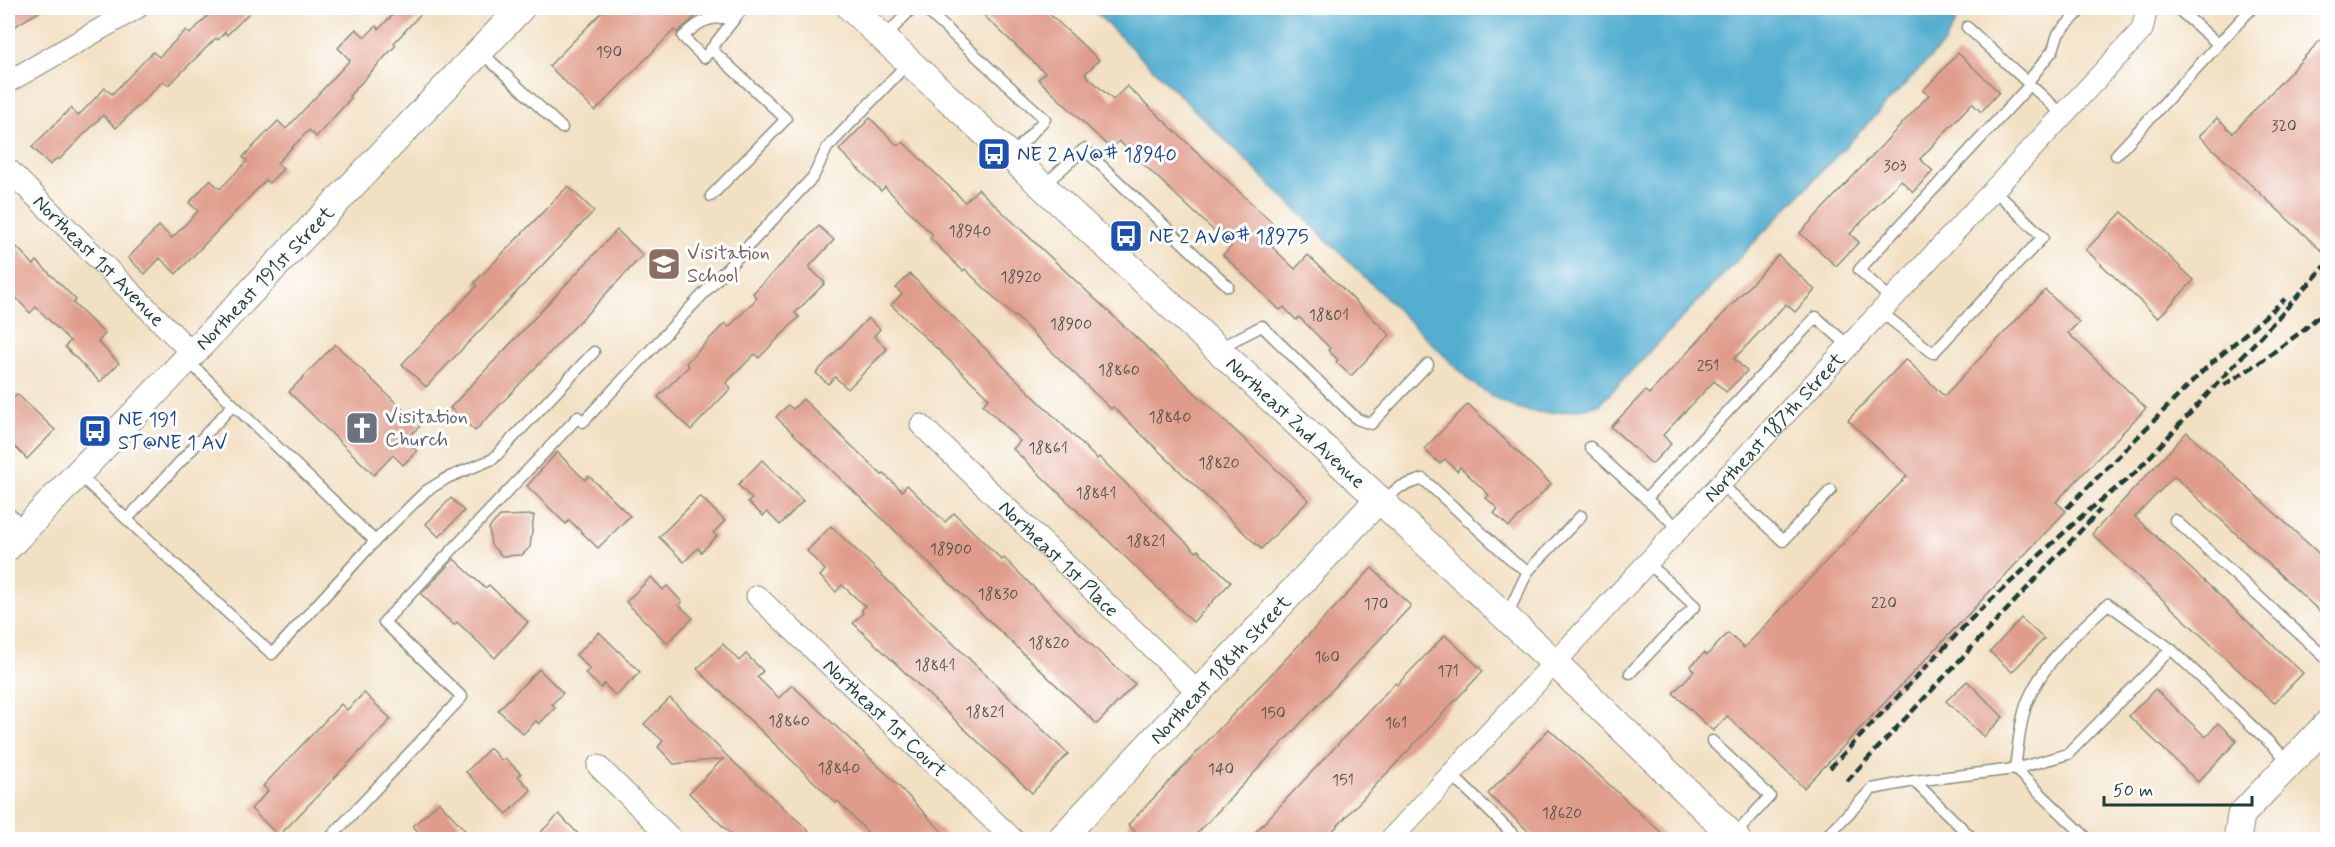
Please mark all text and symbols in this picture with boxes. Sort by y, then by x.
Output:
house number: 190 [596,42,622,63]
house number: 320 [2271,116,2297,137]
bus stop icon: NE 2 AV@# 18940 [976,136,1012,172]
place label: NE 2 AV@# 18940 [1017,142,1177,169]
house number: 303 [1884,156,1907,177]
street label: Northeast 1st Avenue [26,189,170,333]
street label: Northeast 191st Street [190,200,341,357]
bus stop icon: NE 2 AV@# 18975 [1108,218,1144,254]
house number: 18940 [949,221,991,242]
place label: NE 2 AV@# 18975 [1149,224,1309,251]
place label: Visitation School [687,240,770,290]
school or university icon: Visitation School [646,246,682,282]
house number: 18920 [1000,267,1042,288]
house number: 18801 [1309,305,1349,326]
house number: 18900 [1050,314,1092,335]
street label: Northeast 187th Street [1698,347,1852,509]
street label: Northeast 2nd Avenue [1219,351,1371,495]
house number: 251 [1697,356,1719,377]
house number: 18860 [1098,360,1140,381]
place label: Visitation Church [385,404,468,454]
place label: NE 191 ST@NE 1 AV [118,407,228,457]
house number: 18840 [1148,407,1192,428]
church icon: Visitation Church [344,410,380,446]
bus stop icon: NE 191 ST@NE 1 AV [77,413,113,449]
house number: 18861 [1028,438,1068,459]
house number: 18820 [1198,453,1240,474]
house number: 18841 [1076,483,1116,504]
street label: Northeast 1st Place [992,495,1124,624]
house number: 18821 [1126,531,1166,552]
house number: 18900 [930,539,972,560]
house number: 18830 [978,584,1018,605]
street label: Northeast 188th Street [1144,589,1298,751]
house number: 220 [1871,593,1897,614]
house number: 170 [1364,594,1388,615]
house number: 18820 [1028,633,1070,654]
house number: 160 [1314,647,1340,668]
street label: Northeast 1st Court [816,654,952,784]
house number: 18841 [915,655,955,676]
house number: 171 [1437,661,1459,682]
house number: 18821 [965,702,1005,723]
house number: 150 [1260,703,1286,724]
house number: 18860 [768,711,810,732]
house number: 161 [1385,713,1407,734]
house number: 18840 [817,758,861,779]
house number: 140 [1208,759,1234,780]
scale bar [2104,769,2252,807]
house number: 151 [1332,770,1354,791]
text: 50 m [2113,779,2153,803]
house number: 18620 [1542,803,1582,824]

